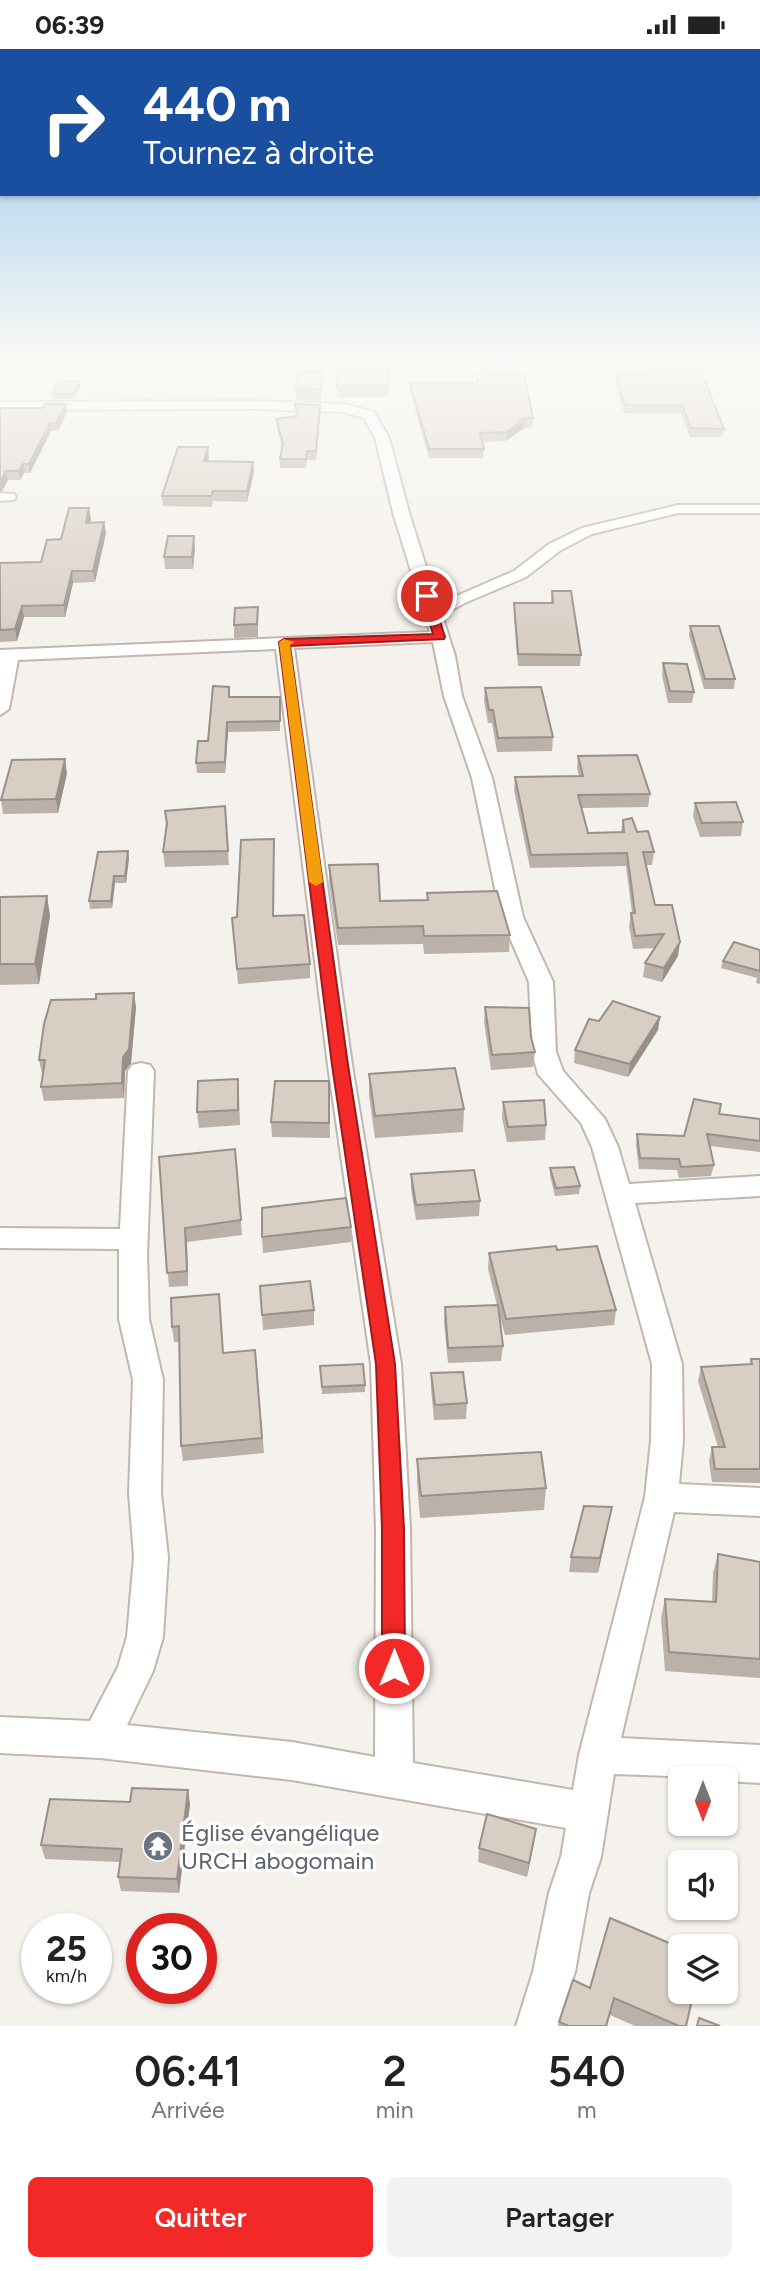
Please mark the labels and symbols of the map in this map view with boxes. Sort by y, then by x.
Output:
pin [397,566,457,626]
position arrow [357,1631,431,1705]
north arrow [668,1766,738,1836]
place label: Église évangélique URCH abogomain [181,1818,379,1875]
temple icon: Église évangélique URCH abogomain [141,1829,175,1863]
speed limit sign: 30 [126,1913,217,2004]

